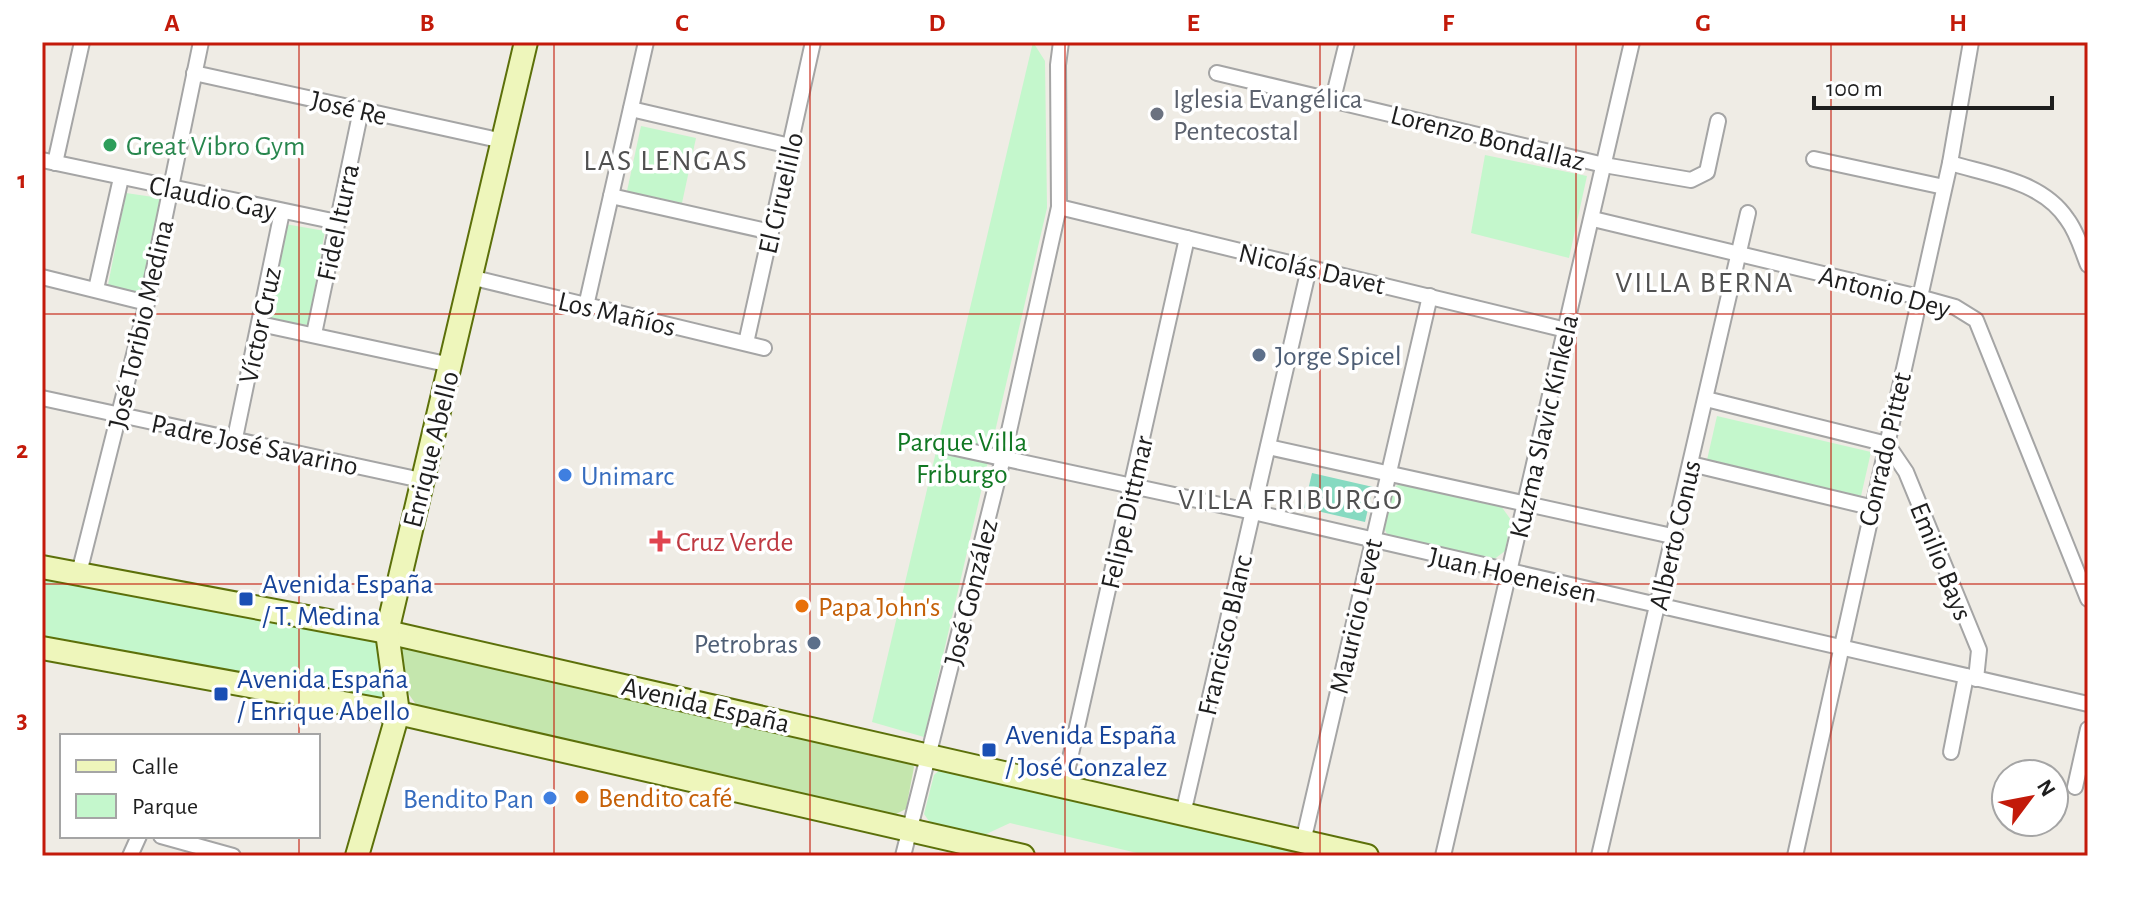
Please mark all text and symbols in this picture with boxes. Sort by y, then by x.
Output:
text: A [164,10,180,36]
text: B [419,10,435,36]
text: C [675,10,689,36]
text: D [928,10,946,36]
text: E [1186,10,1200,36]
text: F [1442,10,1455,36]
text: G [1695,10,1711,36]
text: H [1949,10,1967,36]
scale bar [1814,60,2052,110]
text: 100 m [1826,77,1883,101]
place label: Iglesia Evangélica Pentecostal [1173,86,1363,146]
street label: José Re [308,87,389,131]
street label: Lorenzo Bondallaz [1388,101,1587,177]
marker: Iglesia Evangélica Pentecostal [1148,105,1166,123]
street label: El Ciruelillo [754,130,810,257]
place label: Great Vibro Gym [126,133,305,161]
marker: Great Vibro Gym [101,136,119,154]
district label: LAS LENGAS [583,146,749,176]
street label: Fidel Iturra [313,161,365,283]
text: 1 [17,167,27,193]
street label: Claudio Gay [146,172,279,226]
street label: José Toribio Medina [104,217,180,432]
street label: Nicolás Davet [1236,240,1387,300]
street label: Antonio Dey [1816,262,1953,324]
street label: Víctor Cruz [235,265,287,386]
district label: VILLA BERNA [1615,268,1795,298]
street label: Los Mañíos [555,288,678,342]
street label: Kuzma Slavic Kinkela [1506,312,1584,541]
place label: Jorge Spicel [1275,343,1402,371]
marker: Jorge Spicel [1250,346,1268,364]
street label: Enrique Abello [399,368,465,531]
street label: Conrado Pittet [1855,370,1917,529]
street label: Padre José Savarino [149,410,361,482]
park label: Parque Villa Friburgo [897,429,1028,489]
street label: Felipe Dittmar [1097,433,1159,592]
text: 2 [16,437,28,463]
street label: Alberto Conus [1645,458,1707,613]
place label: Unimarc [581,463,674,491]
marker: Unimarc [556,466,574,484]
district label: VILLA FRIBURGO [1178,485,1404,515]
street label: Emilio Bays [1904,499,1976,625]
street label: José González [940,516,1004,669]
place label: Cruz Verde [676,529,793,557]
marker: Cruz Verde [651,532,669,550]
street label: Mauricio Levet [1326,536,1388,697]
street label: Juan Hoeneisen [1426,543,1599,609]
street label: Francisco Blanc [1194,552,1258,718]
place label: Avenida España / T. Medina [262,571,434,631]
marker: Avenida España / T. Medina [237,590,255,608]
place label: Papa John's [818,594,940,622]
marker: Papa John's [793,597,811,615]
place label: Petrobras [694,631,798,659]
marker: Petrobras [805,634,823,652]
place label: Avenida España / Enrique Abello [237,666,410,726]
street label: Avenida España [619,673,792,739]
marker: Avenida España / Enrique Abello [212,685,230,703]
text: 3 [16,707,28,733]
place label: Avenida España / José Gonzalez [1005,722,1177,782]
legend [60,734,320,838]
marker: Avenida España / José Gonzalez [980,741,998,759]
text: Calle [132,755,179,779]
north arrow [1990,758,2070,838]
text: N [2033,776,2059,800]
place label: Bendito café [598,785,732,813]
place label: Bendito Pan [403,786,534,814]
marker: Bendito café [573,788,591,806]
marker: Bendito Pan [541,789,559,807]
text: Parque [132,795,198,819]

